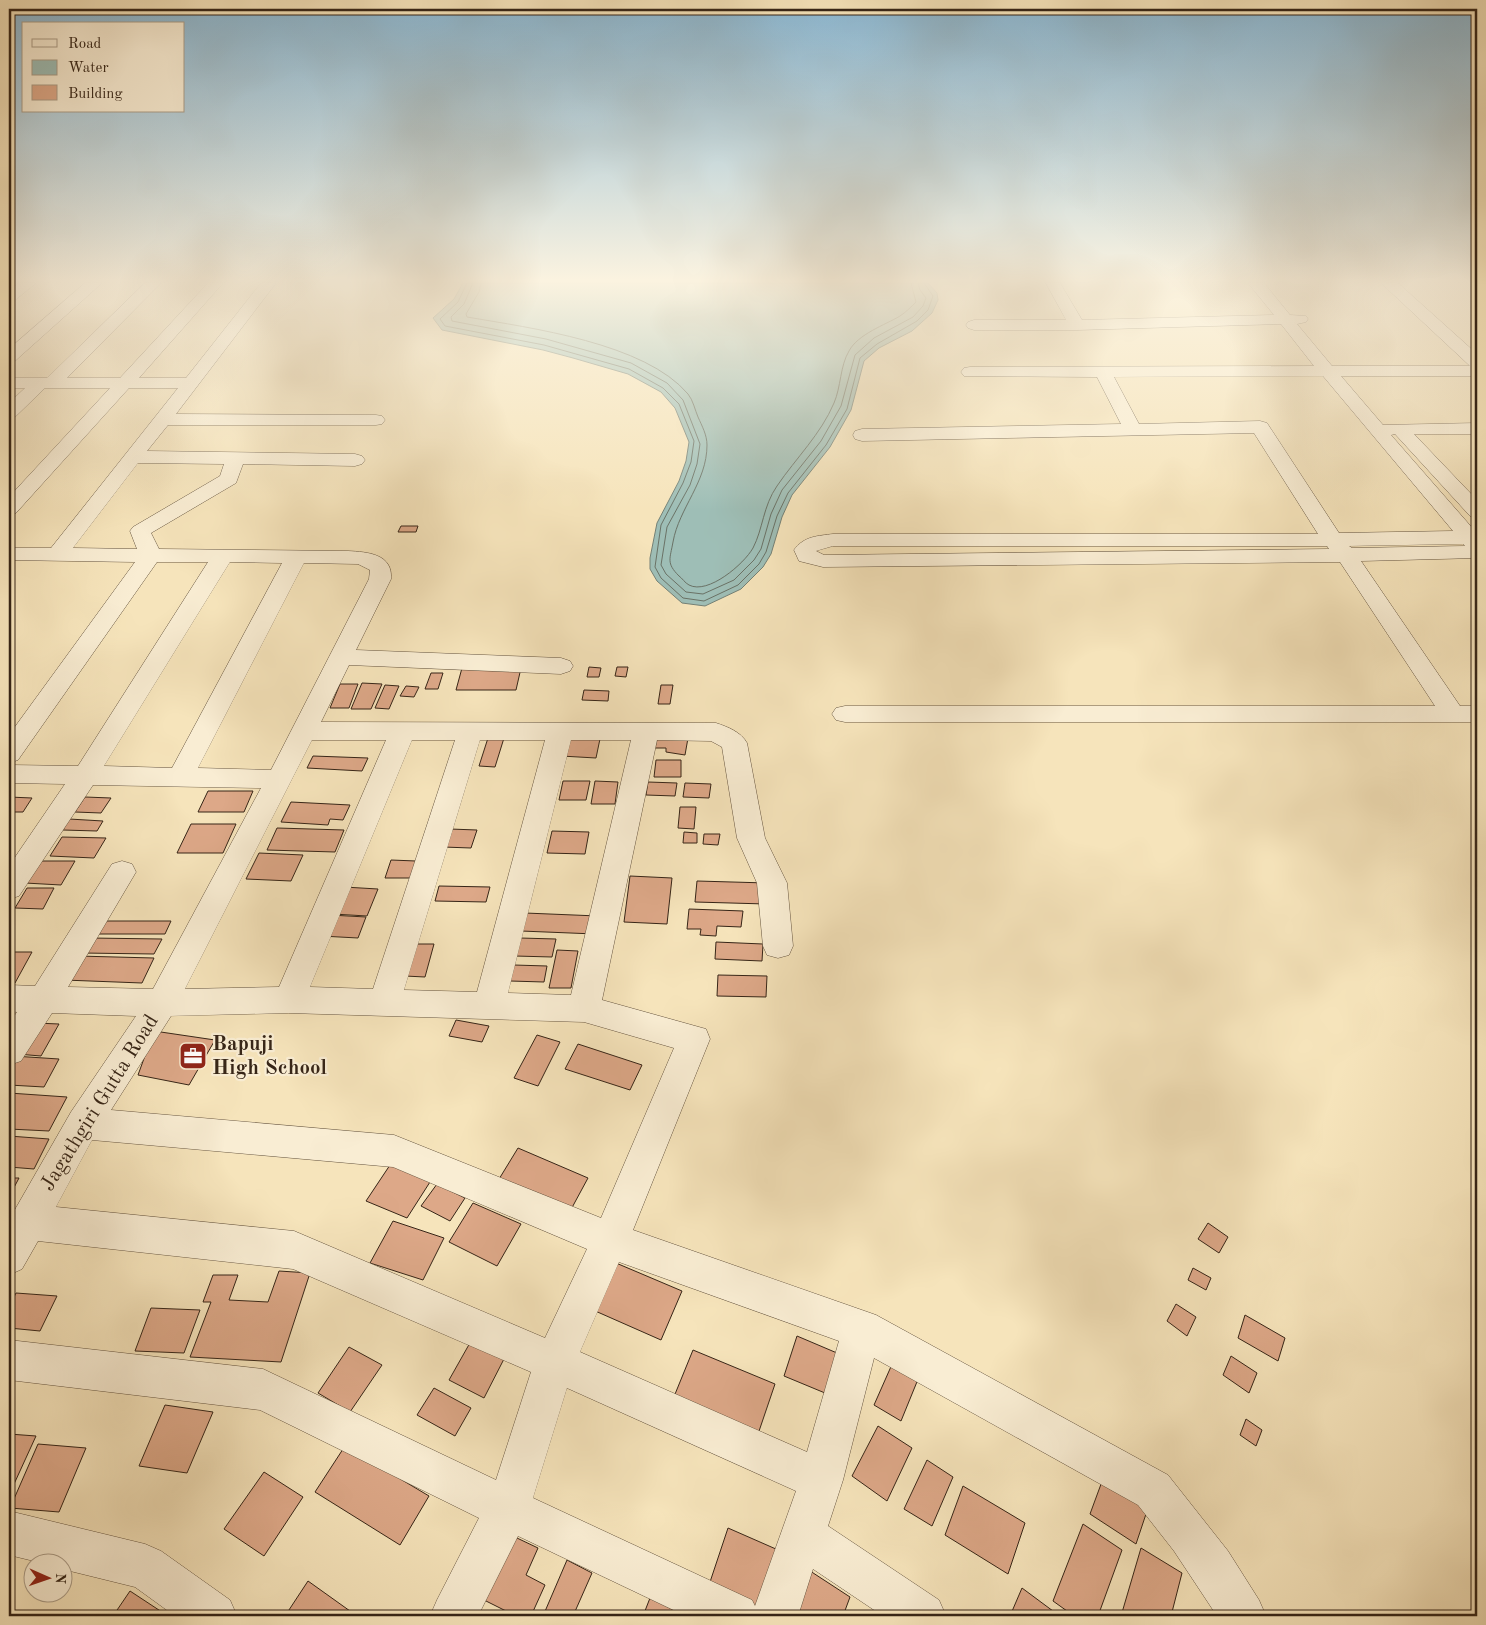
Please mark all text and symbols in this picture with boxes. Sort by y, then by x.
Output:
legend [22,22,185,112]
text: Road [68,37,102,52]
text: Water [68,61,109,76]
text: Building [68,87,123,102]
street label: Jagathgiri Gutta Road [37,1011,163,1195]
place label: Bapuji High School [212,1034,327,1079]
office icon: Bapuji High School [178,1041,208,1071]
north arrow [22,1552,72,1602]
text: N [53,1573,67,1584]

